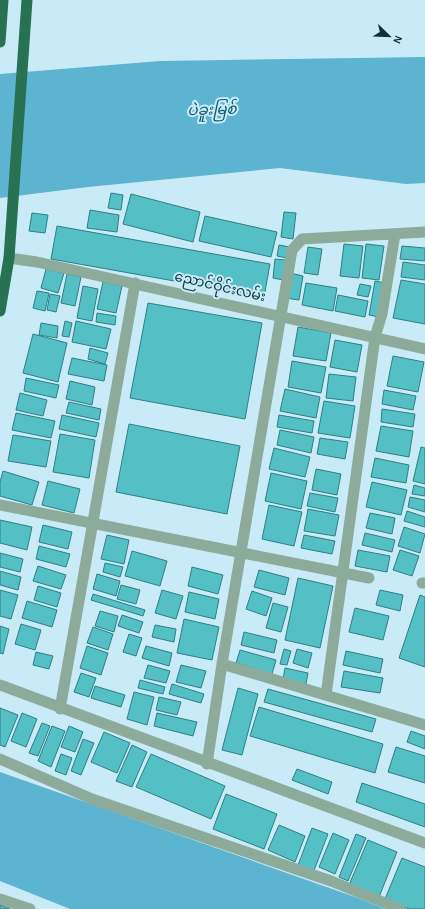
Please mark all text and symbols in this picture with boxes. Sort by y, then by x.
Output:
north arrow [369,16,409,56]
text: N [391,34,404,45]
water label: ပဲခူးမြစ် [187,98,238,122]
street label: ညောင်ဝိုင်းလမ်း [172,266,268,308]

